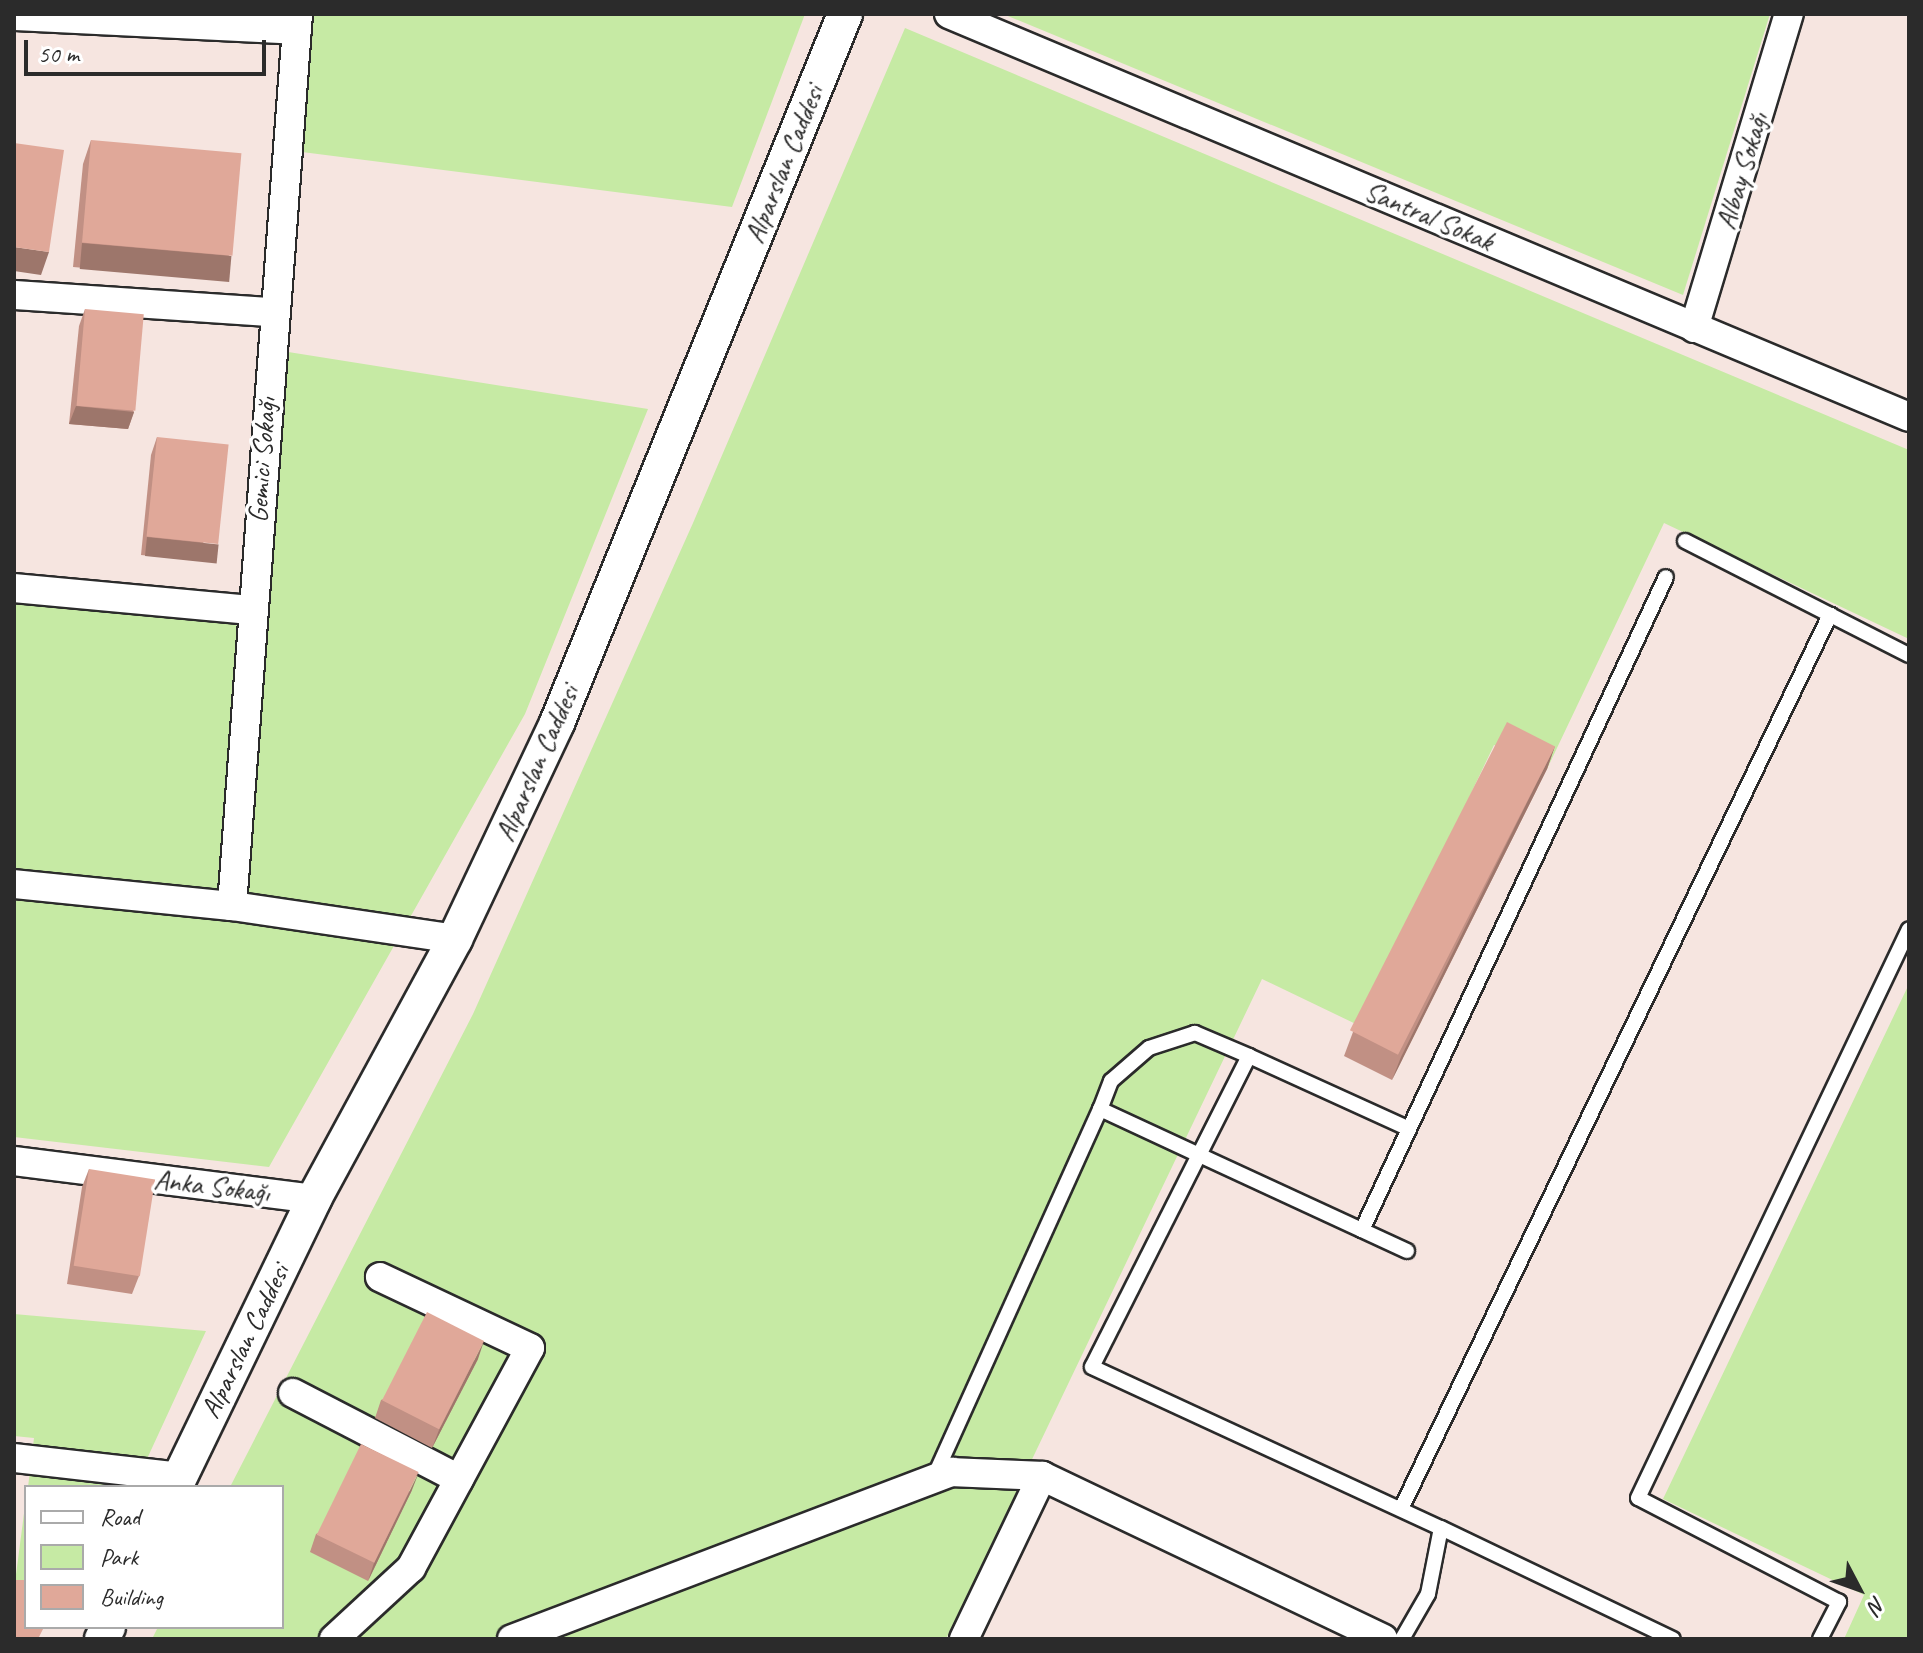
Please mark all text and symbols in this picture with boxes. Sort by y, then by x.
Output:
scale bar [28,24,270,74]
text: 50 m [38,39,79,69]
street label: Alparslan Caddesi [737,80,831,248]
street label: Albay Sokağı [1708,109,1776,233]
street label: Santral Sokak [1360,174,1498,258]
street label: Gemici Sokağı [241,396,283,524]
street label: Alparslan Caddesi [488,679,586,847]
street label: Anka Sokağı [153,1162,271,1210]
street label: Alparslan Caddesi [193,1258,297,1424]
legend [24,1485,284,1629]
text: Road [100,1502,140,1532]
text: Park [100,1542,138,1572]
north arrow [1819,1549,1899,1629]
text: Building [100,1582,163,1612]
text: N [1862,1590,1892,1619]

